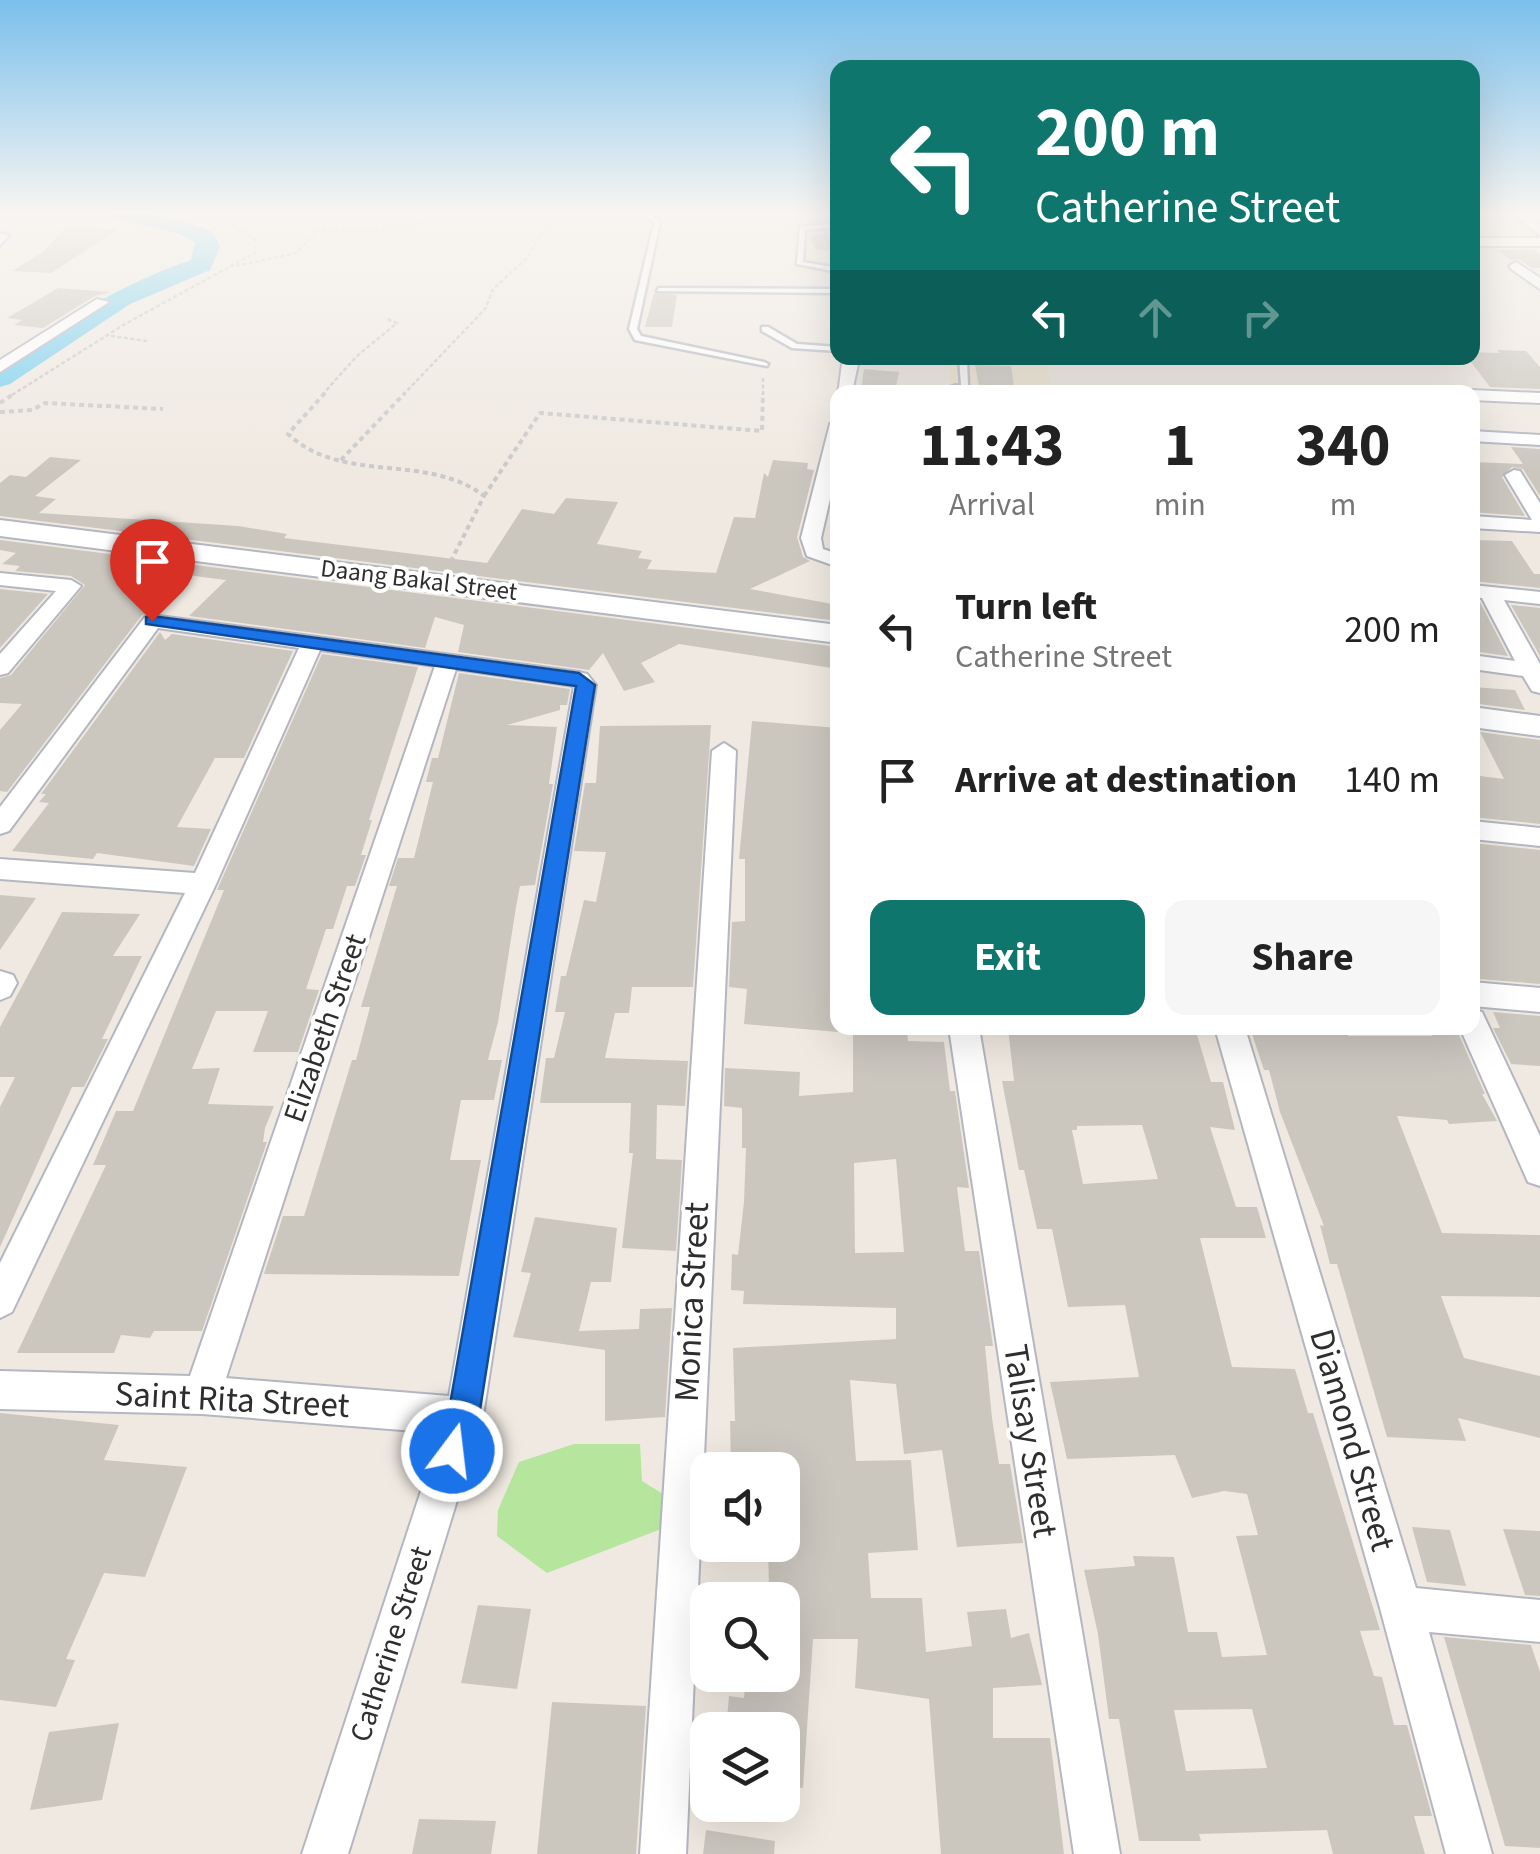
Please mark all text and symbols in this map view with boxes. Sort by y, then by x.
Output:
text: 200 m [1035,83,1220,183]
icon: left [870,100,1000,230]
text: Catherine Street [1035,176,1340,240]
icon: left [1023,290,1078,345]
icon: ahead [1128,290,1183,345]
icon: right [1233,290,1288,345]
text: 11:43 [920,404,1064,489]
text: 1 [1164,404,1196,489]
text: 340 [1295,404,1390,489]
text: Arrival [949,482,1035,528]
text: min [1154,482,1206,528]
text: m [1330,482,1356,528]
pin [110,519,195,622]
icon: arrive [125,534,180,589]
street label: Daang Bakal Street [319,550,520,610]
text: Turn left [955,580,1097,634]
icon: left [870,603,925,658]
text: 200 m [1344,603,1440,657]
text: Catherine Street [955,634,1172,680]
icon: arrive [870,753,925,808]
text: Arrive at destination [955,753,1297,807]
text: 140 m [1344,753,1440,807]
button: Exit [870,900,1145,1015]
button: Share [1165,900,1440,1015]
street label: Elizabeth Street [273,928,377,1128]
street label: Monica Street [662,1201,722,1403]
street label: Diamond Street [1296,1323,1408,1557]
street label: Talisay Street [990,1341,1070,1541]
street label: Saint Rita Street [113,1369,351,1431]
position arrow [400,1399,504,1503]
map controls [690,1452,800,1822]
button: sound [690,1452,800,1562]
street label: Catherine Street [339,1541,443,1747]
button: search [690,1582,800,1692]
button: layers [690,1712,800,1822]

